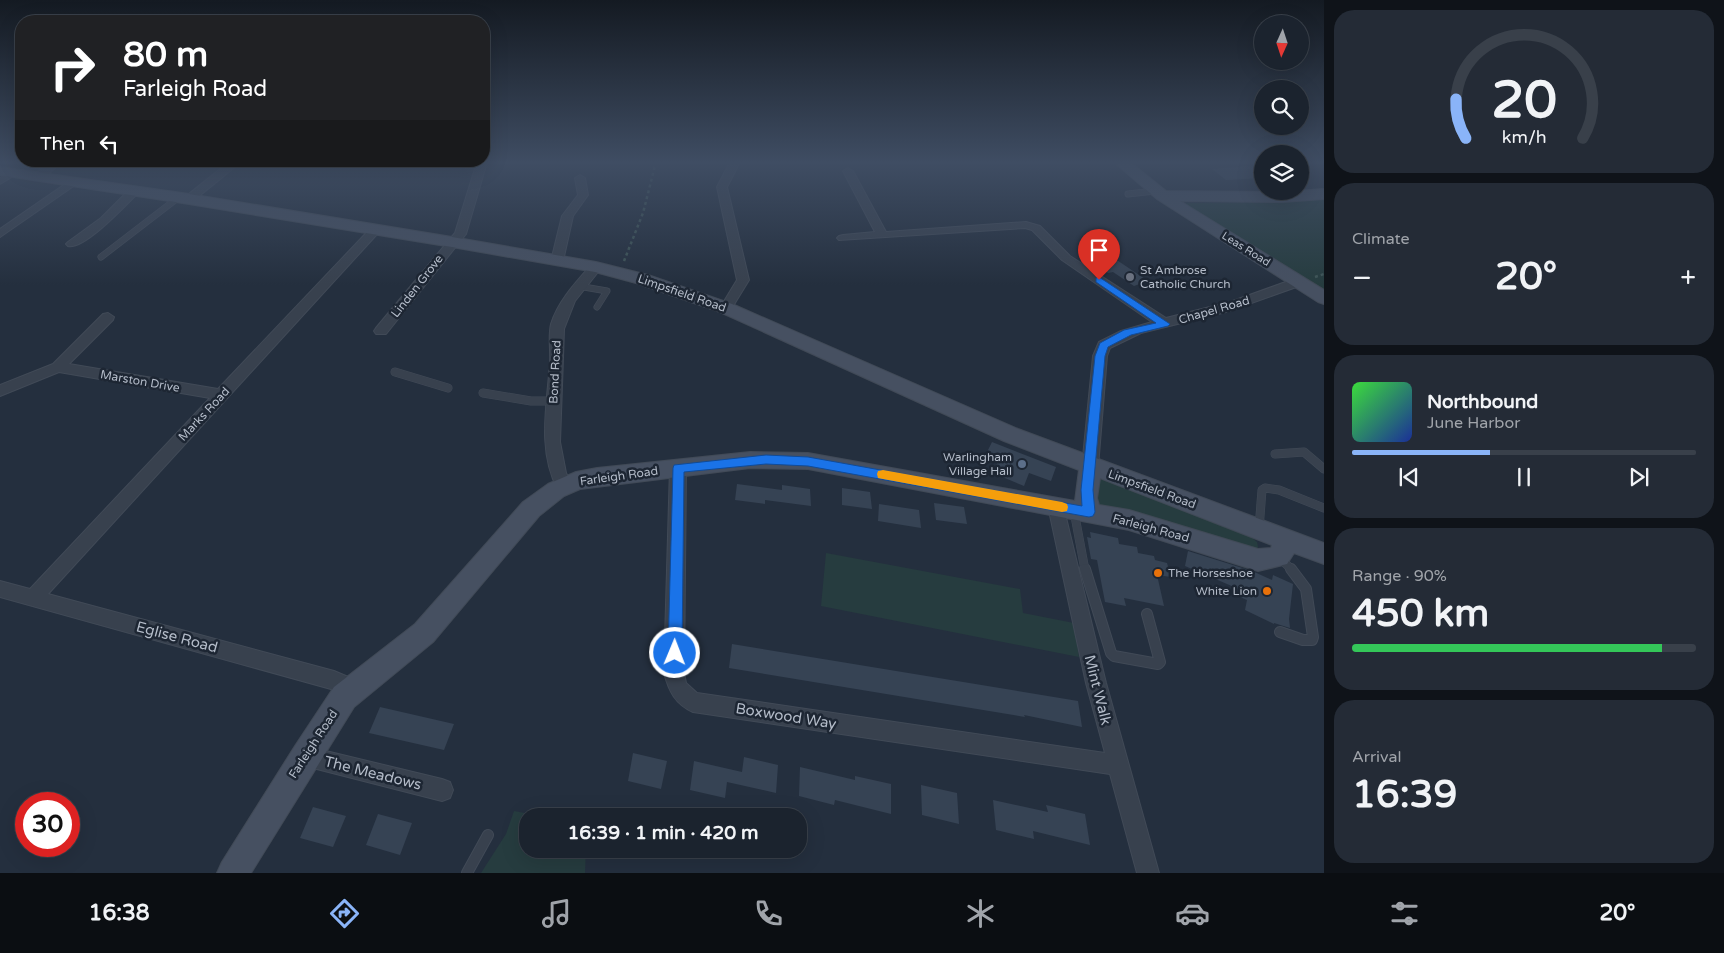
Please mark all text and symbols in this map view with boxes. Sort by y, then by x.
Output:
north arrow [1254,15,1309,70]
map controls [1254,15,1309,200]
text: 80 m [123,34,208,76]
icon: right [40,35,105,100]
text: 20 [1491,69,1557,132]
text: Farleigh Road [123,76,267,102]
button: search [1254,80,1309,135]
text: km/h [1502,127,1546,148]
icon: left [95,130,123,158]
text: Then [40,133,85,155]
button: layers [1254,145,1309,200]
pin [1078,229,1120,280]
street label: Leas Road [1219,229,1273,269]
text: Climate [1352,229,1410,249]
icon: arrive [1085,236,1113,264]
street label: Linden Grove [388,252,446,320]
text: 20° [1495,254,1557,300]
text: − [1352,261,1372,295]
text: + [1680,261,1696,295]
place label: St Ambrose Catholic Church [1140,263,1231,291]
street label: Limpsfield Road [636,271,728,315]
marker: St Ambrose Catholic Church [1124,271,1136,283]
street label: Chapel Road [1177,293,1251,327]
street label: Bond Road [546,340,564,404]
street label: Marston Drive [99,367,181,395]
street label: Marks Road [176,384,232,444]
text: Northbound [1427,391,1538,413]
text: June Harbor [1427,413,1520,433]
place label: Warlingham Village Hall [943,450,1012,478]
marker: Warlingham Village Hall [1016,458,1028,470]
icon: previous [1395,463,1423,491]
icon: pause [1510,463,1538,491]
icon: next [1625,463,1653,491]
street label: Farleigh Road [579,464,659,488]
street label: Limpsfield Road [1106,467,1198,511]
street label: Farleigh Road [1111,511,1191,545]
place label: The Horseshoe [1168,566,1253,580]
text: Range · 90% [1352,566,1447,586]
marker: The Horseshoe [1152,567,1164,579]
place label: White Lion [1196,584,1257,598]
marker: White Lion [1261,585,1273,597]
text: 450 km [1352,591,1489,637]
street label: Eglise Road [134,617,220,657]
position arrow [648,626,700,678]
street label: Mint Walk [1081,653,1115,727]
street label: Boxwood Way [734,699,838,733]
street label: Farleigh Road [286,707,340,781]
text: Arrival [1352,747,1401,767]
street label: The Meadows [323,752,423,794]
text: 16:39 [1352,772,1457,818]
speed limit sign: 30 [15,792,80,857]
text: 16:39 · 1 min · 420 m [567,822,759,844]
icon: directions [327,896,362,931]
icon: music [539,896,574,931]
icon: phone [751,896,786,931]
icon: climate [963,896,998,931]
icon: car [1175,896,1210,931]
icon: filters [1387,896,1422,931]
text: 16:38 [89,900,150,926]
text: 20° [1599,900,1635,926]

